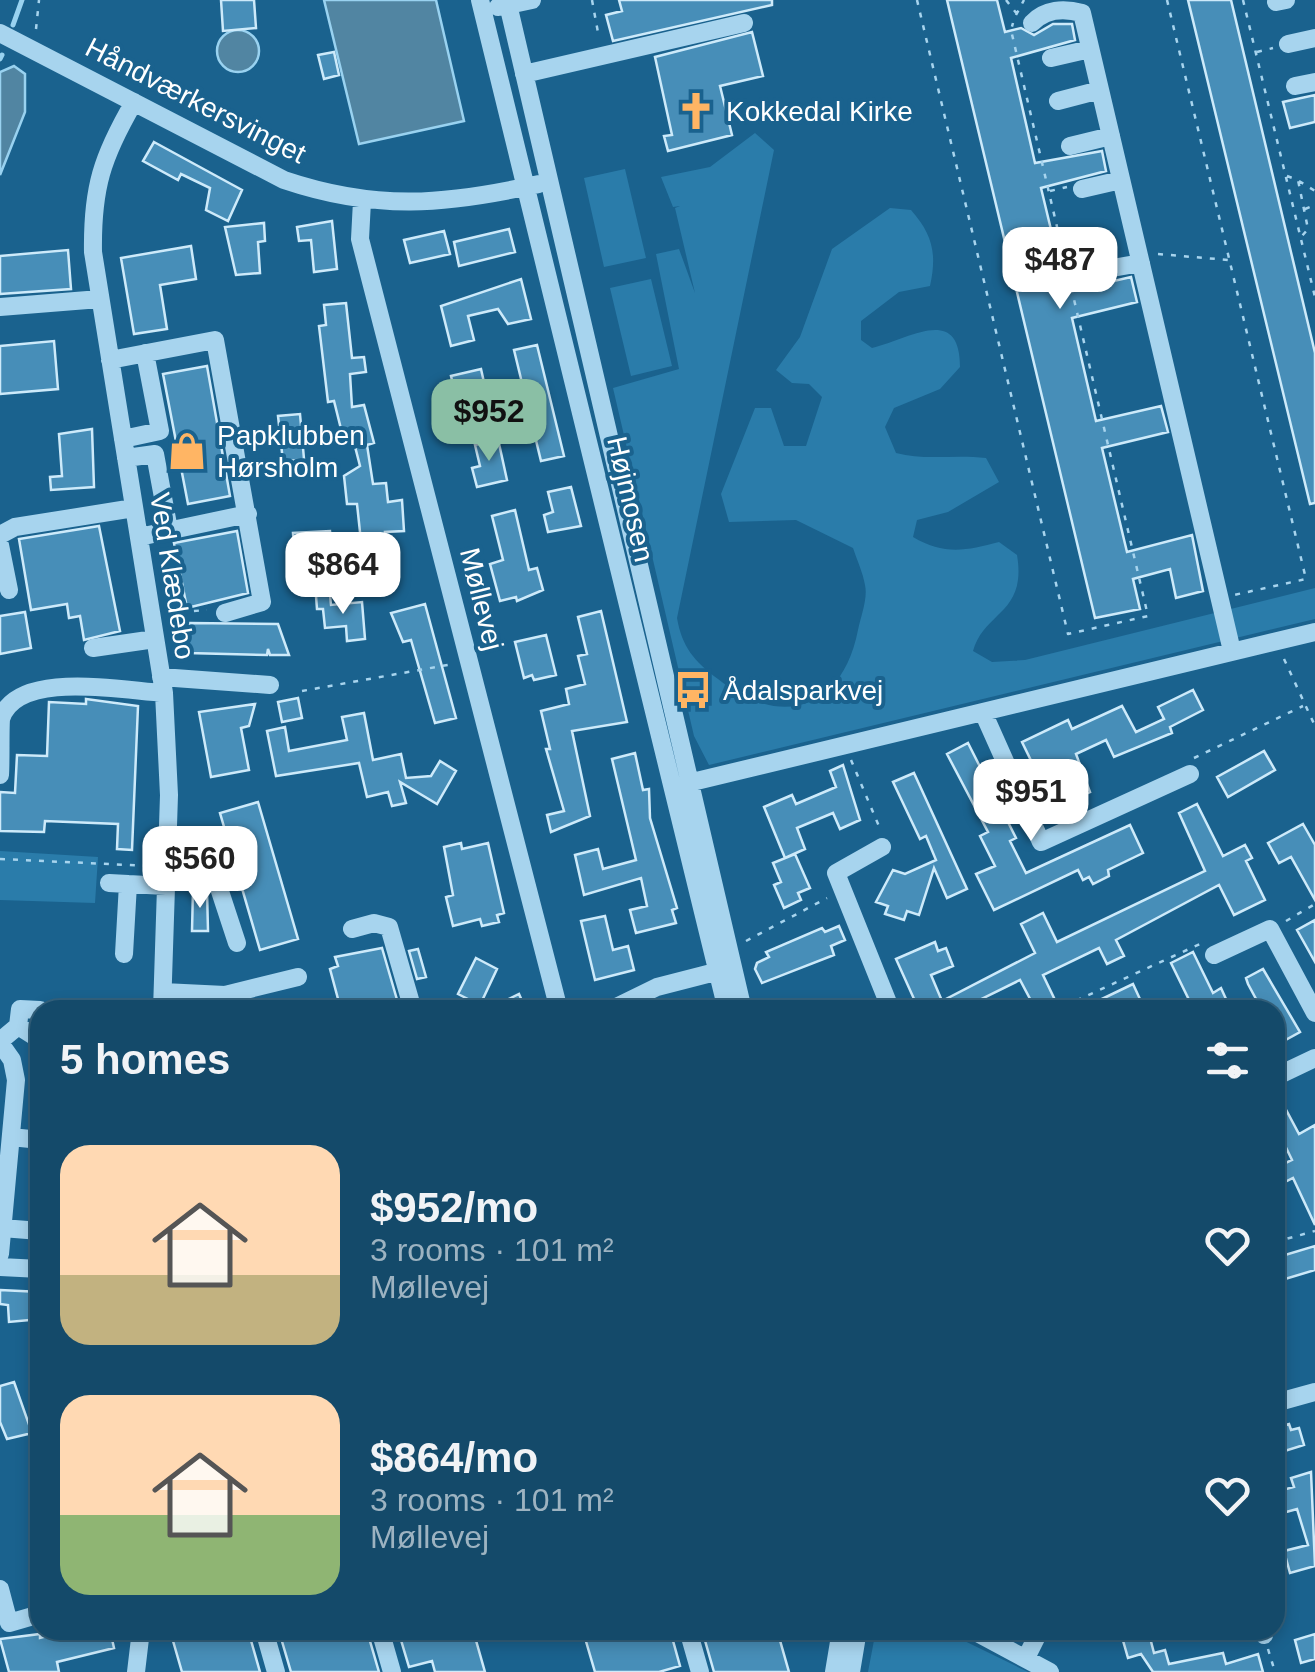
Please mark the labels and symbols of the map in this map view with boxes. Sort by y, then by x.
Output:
street label: Håndværkersvinget [81,32,311,169]
church icon: Kokkedal Kirke [675,90,717,132]
place label: Kokkedal Kirke [726,96,913,127]
pin: $487 [1001,227,1119,312]
pin: $952 [430,379,548,464]
place label: Papklubben Hørsholm [217,420,365,483]
shop icon: Papklubben Hørsholm [166,430,208,472]
street label: Højmosen [601,433,660,565]
street label: Ved Klædebo [144,491,201,662]
pin: $864 [284,532,402,617]
street label: Møllevej [454,545,509,653]
bus stop icon: Ådalsparkvej [672,669,714,711]
place label: Ådalsparkvej [723,675,883,706]
pin: $951 [972,759,1090,844]
pin: $560 [141,826,259,911]

